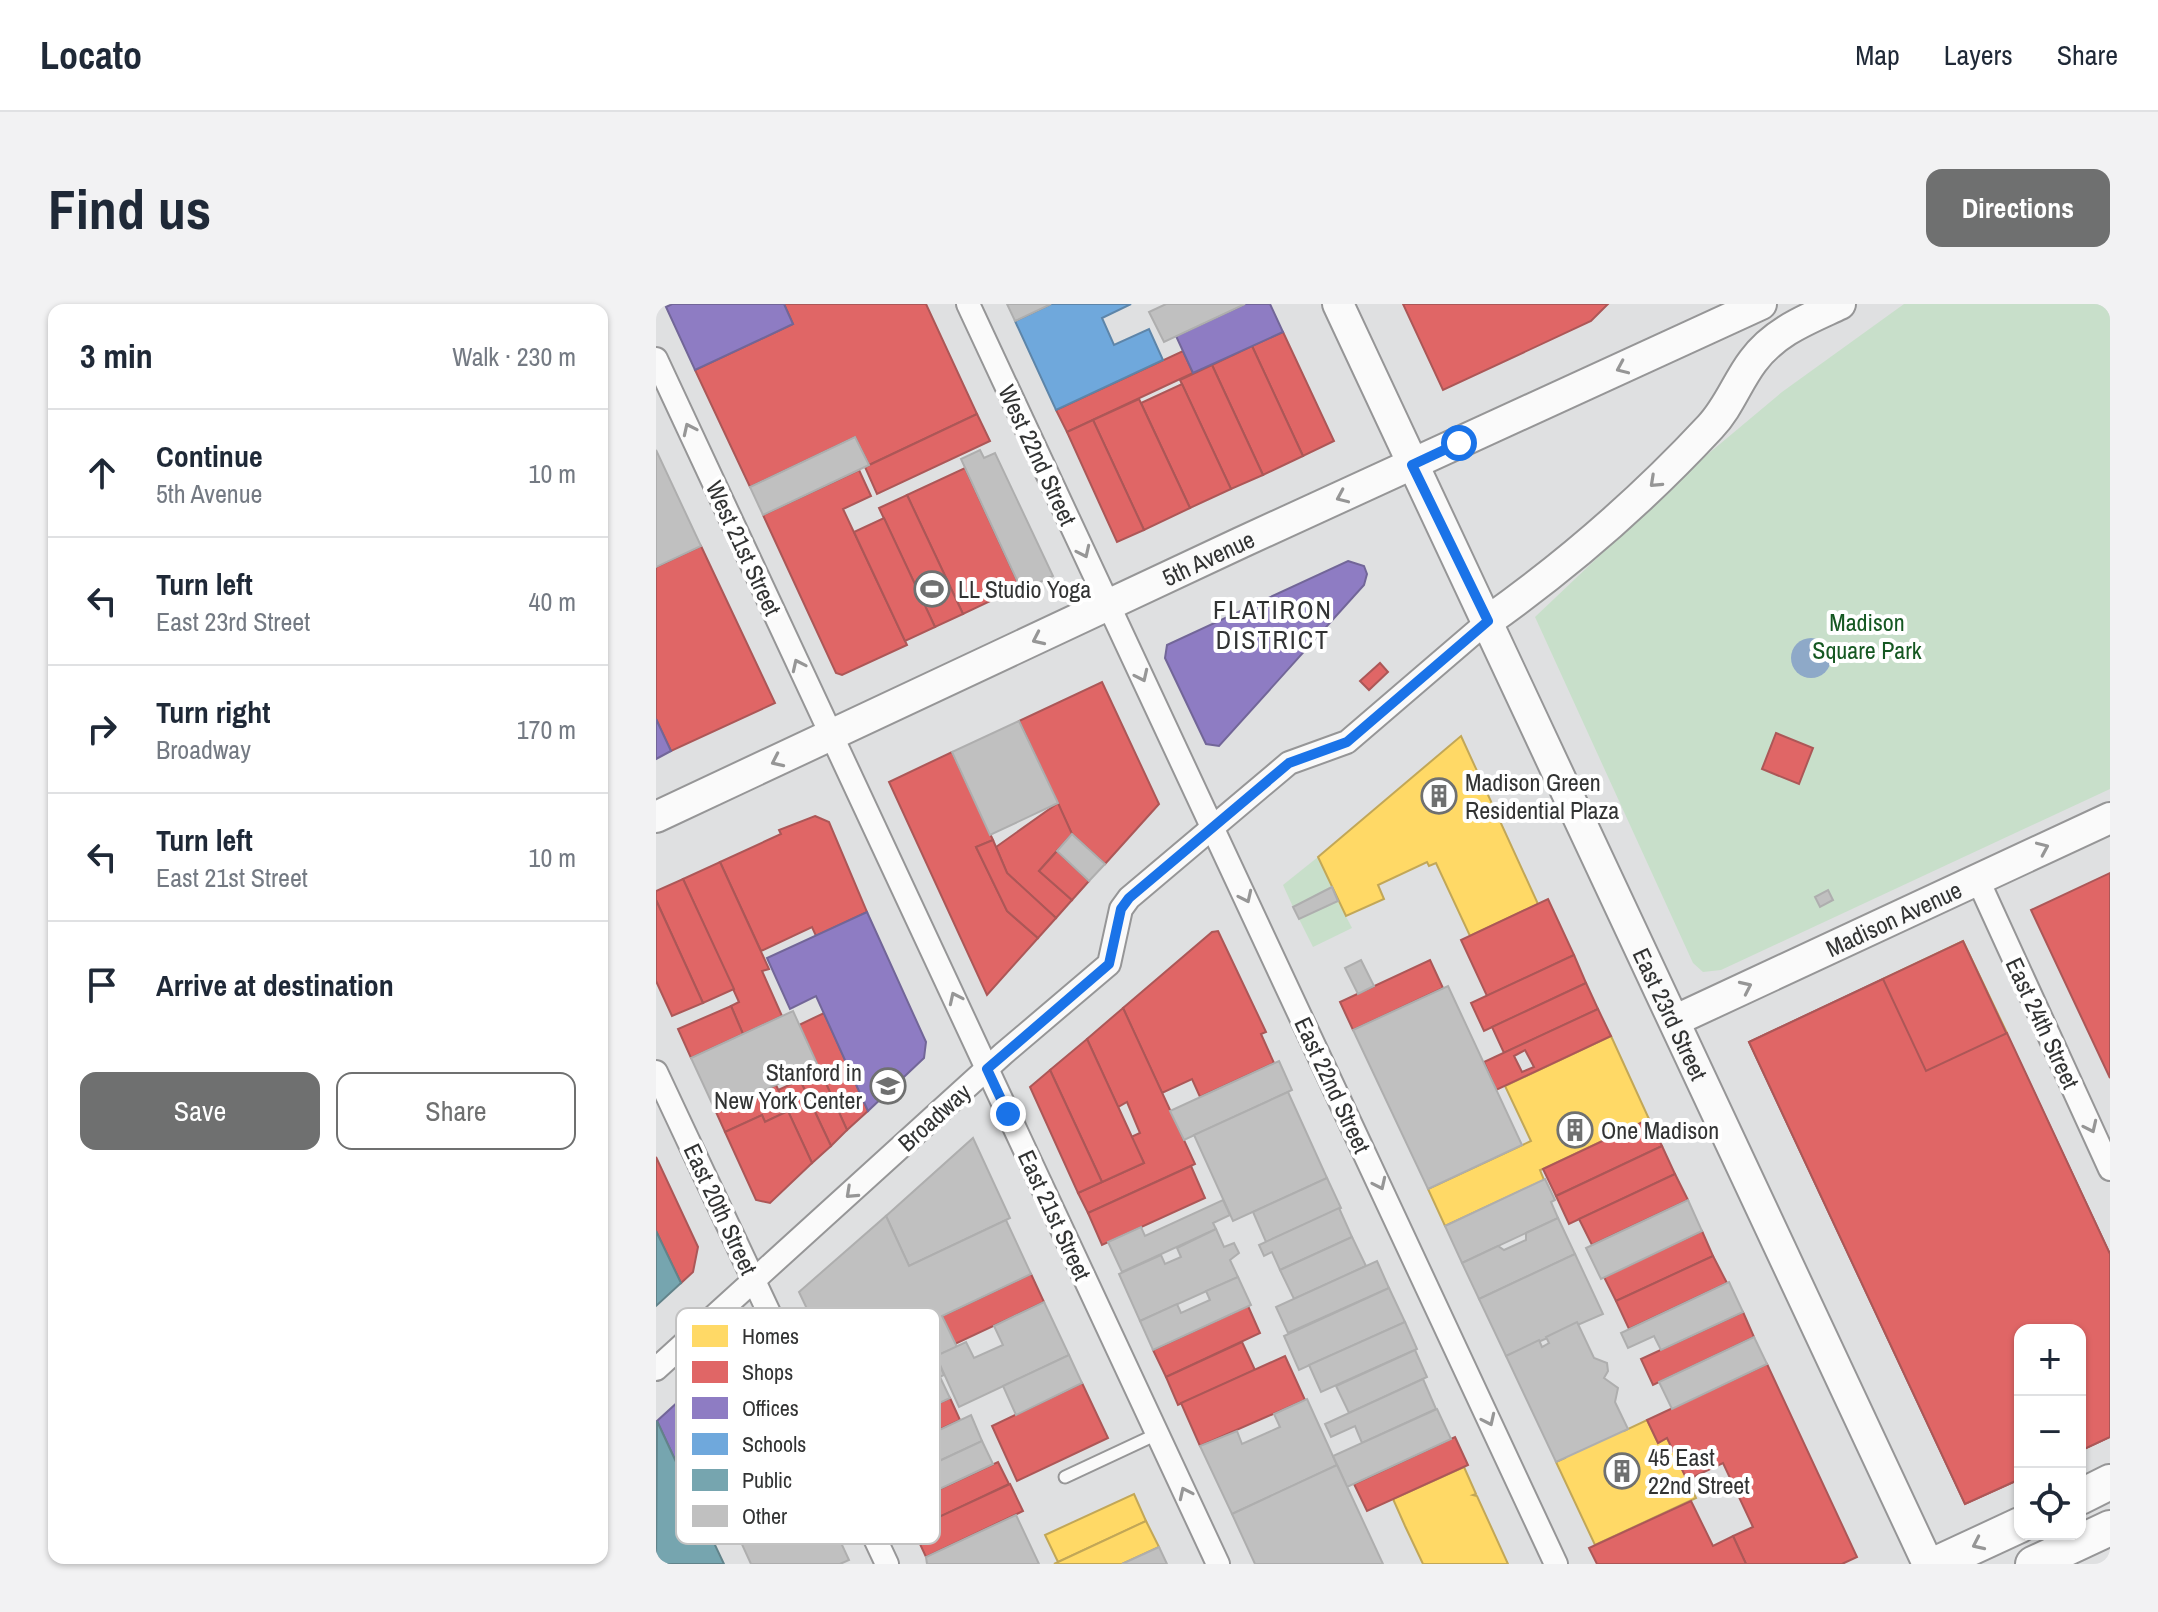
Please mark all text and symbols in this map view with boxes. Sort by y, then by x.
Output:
text: Locato [40,30,142,81]
text: Map [1855,36,1900,74]
text: Layers [1944,36,2013,74]
text: Share [2057,36,2118,74]
button: Directions [1926,169,2110,247]
text: Find us [48,171,211,246]
text: 3 min [80,333,153,379]
text: Walk · 230 m [452,339,576,374]
one-way arrow [1615,358,1630,374]
street label: West 22nd Street [991,379,1085,531]
one-way arrow [682,423,698,438]
route start [1441,425,1477,461]
text: Continue [156,436,263,476]
icon: ahead [80,451,124,495]
text: 10 m [529,456,576,491]
one-way arrow [1649,472,1664,486]
street label: West 21st Street [699,475,789,621]
text: 5th Avenue [156,476,262,511]
one-way arrow [1335,487,1350,503]
street label: 5th Avenue [1157,523,1259,593]
one-way arrow [1074,544,1090,558]
text: Turn left [156,564,253,604]
sports icon: LL Studio Yoga [913,570,951,608]
place label: LL Studio Yoga [958,573,1091,605]
icon: left [80,579,124,623]
text: 40 m [529,584,576,619]
district label: FLATIRON DISTRICT [1213,592,1333,657]
text: East 23rd Street [156,604,310,639]
park label: Madison Square Park [1812,606,1922,666]
one-way arrow [1032,629,1047,645]
one-way arrow [792,659,808,673]
one-way arrow [1132,668,1148,683]
text: Turn right [156,692,270,732]
icon: right [80,707,124,751]
text: 170 m [517,712,576,747]
text: Broadway [156,732,251,767]
one-way arrow [771,751,786,767]
place label: Madison Green Residential Plaza [1465,766,1619,826]
building icon: Madison Green Residential Plaza [1420,777,1458,815]
text: Turn left [156,820,253,860]
icon: left [80,835,124,879]
text: 10 m [529,840,576,875]
one-way arrow [2035,842,2050,858]
text: East 21st Street [156,860,308,895]
street label: Madison Avenue [1820,873,1967,964]
one-way arrow [1236,889,1252,904]
street label: East 23rd Street [1626,943,1715,1086]
street label: East 24th Street [1999,952,2088,1094]
icon: arrive [80,963,124,1007]
text: Arrive at destination [156,965,394,1005]
one-way arrow [1738,981,1752,997]
one-way arrow [949,991,965,1006]
street label: East 22nd Street [1288,1012,1379,1159]
place label: Stanford in New York Center [714,1056,862,1116]
school or university icon: Stanford in New York Center [869,1067,907,1105]
button: Save [80,1072,320,1150]
button: Share [336,1072,576,1150]
street label: Broadway [891,1076,977,1158]
route end [990,1096,1026,1132]
building icon: One Madison [1556,1111,1594,1149]
place label: One Madison [1601,1114,1719,1146]
one-way arrow [2081,1119,2097,1133]
street label: East 20th Street [677,1138,766,1280]
street label: East 21st Street [1011,1145,1099,1286]
one-way arrow [1370,1176,1386,1190]
one-way arrow [846,1184,861,1198]
legend [676,1308,940,1544]
text: Homes [742,1321,799,1351]
map controls [2014,1324,2086,1540]
button: + [2014,1324,2086,1396]
text: Shops [742,1357,793,1387]
text: Offices [742,1393,799,1423]
button: − [2014,1396,2086,1468]
one-way arrow [1479,1411,1495,1426]
text: Schools [742,1429,806,1459]
place label: 45 East 22nd Street [1648,1441,1750,1501]
building icon: 45 East 22nd Street [1603,1452,1641,1490]
text: Public [742,1465,792,1495]
button: locate [2014,1468,2086,1540]
one-way arrow [1179,1487,1195,1502]
text: Other [742,1501,787,1531]
one-way arrow [1972,1535,1986,1551]

